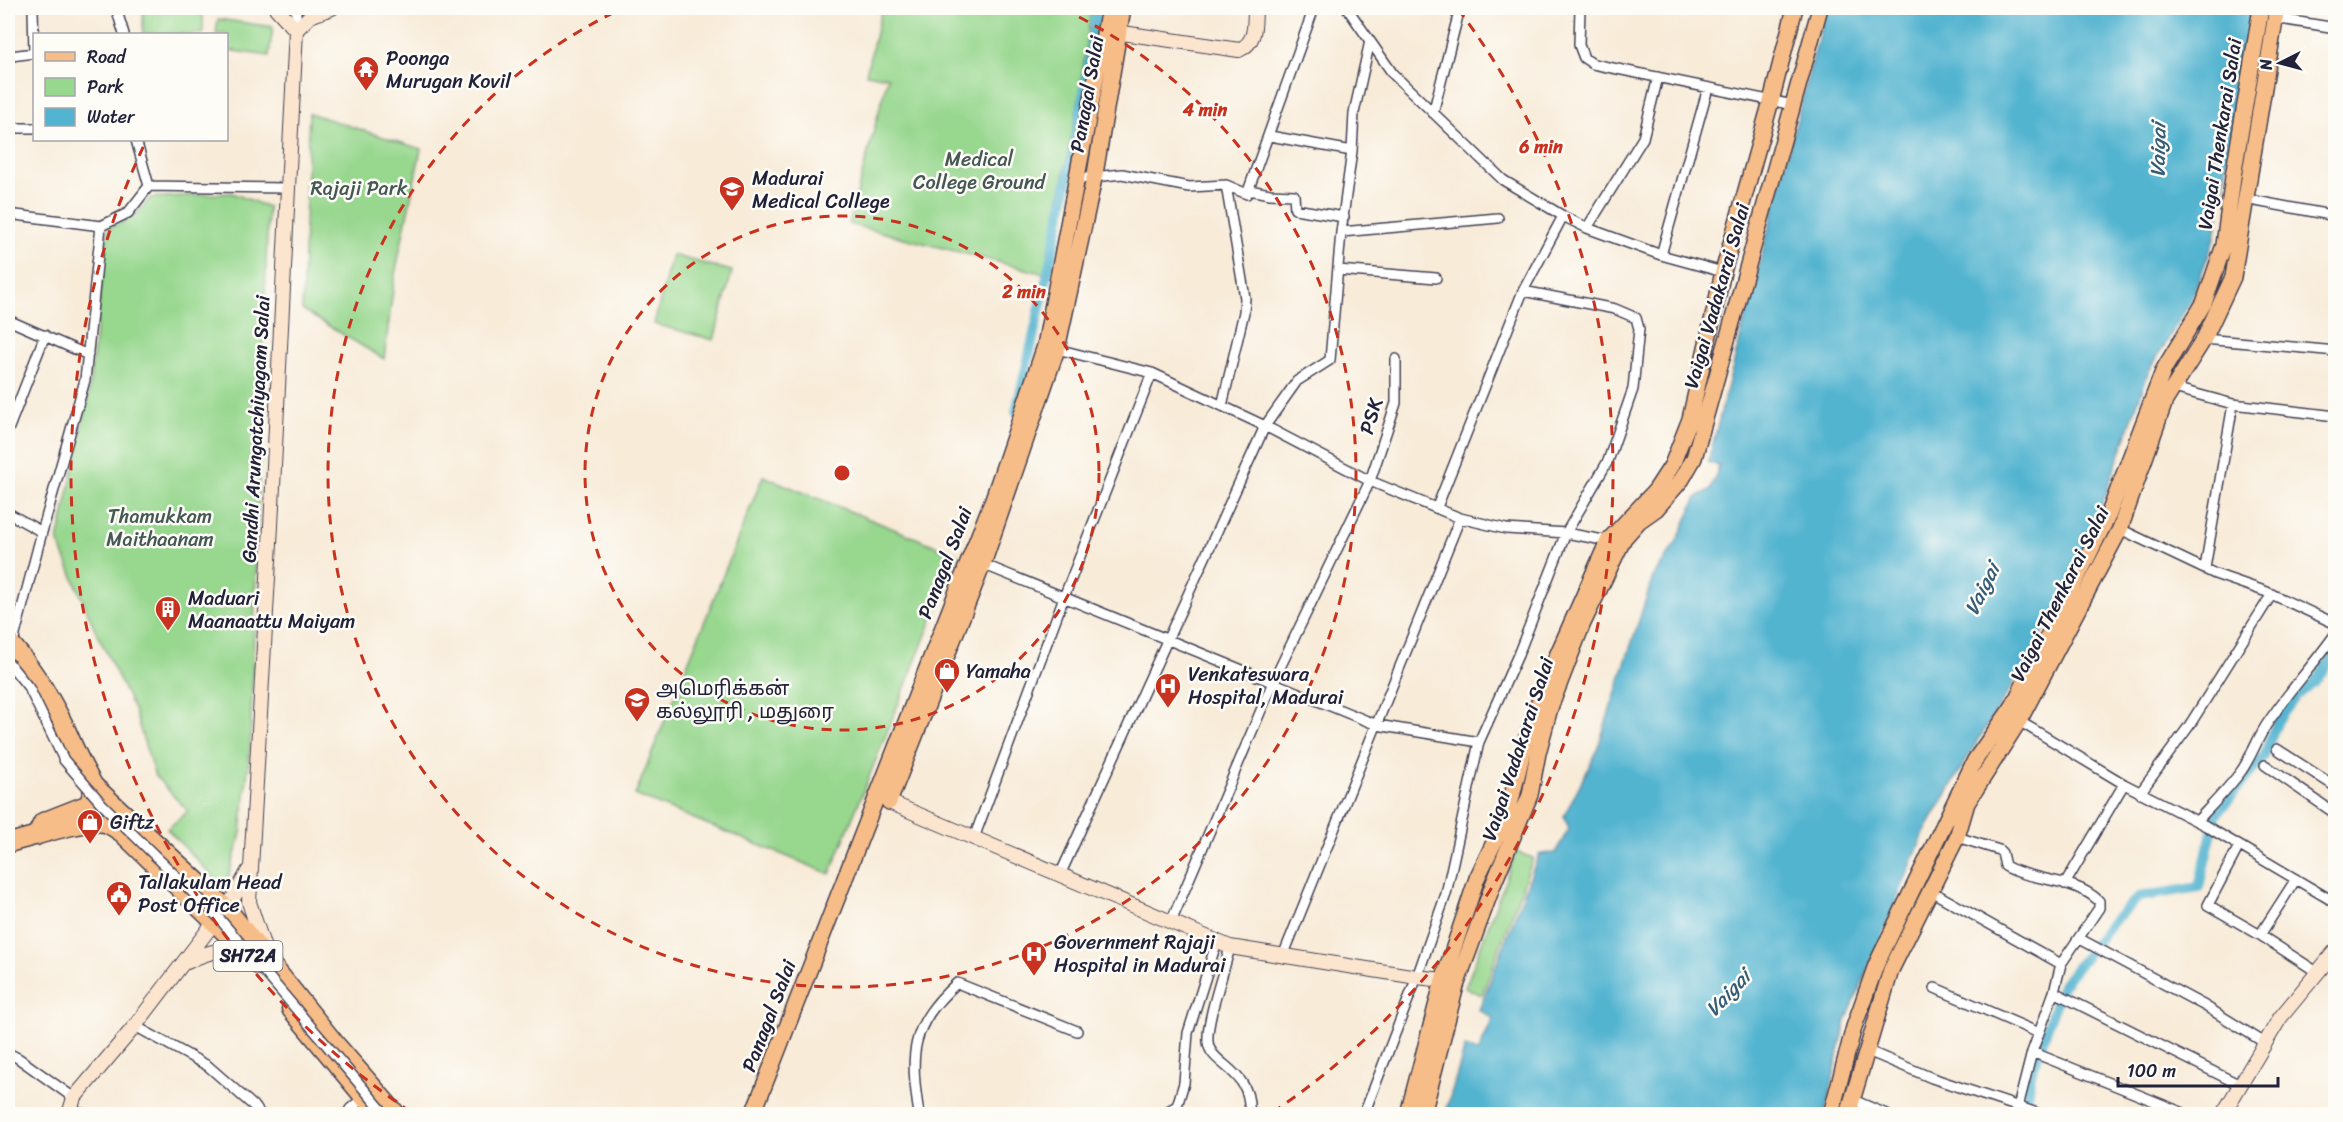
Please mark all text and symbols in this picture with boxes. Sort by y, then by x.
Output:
street label: Panagal Salai [1060,32,1115,155]
legend [33,33,228,141]
north arrow [2250,33,2310,93]
street label: Vaigai Thenkarai Salai [2188,34,2253,232]
text: Road [87,41,127,73]
place label: Poonga Murugan Kovil [386,41,512,99]
temple icon: Poonga Murugan Kovil [351,54,381,92]
text: N [2250,57,2281,73]
text: Park [87,71,124,103]
text: 4 min [1182,94,1228,126]
text: Water [87,101,136,133]
water label: Vaigai [2139,118,2178,177]
text: 6 min [1518,131,1563,163]
park label: Medical College Ground [913,142,1047,200]
place label: Madurai Medical College [752,161,890,219]
park label: Rajaji Park [311,171,408,206]
school or university icon: Madurai Medical College [717,174,747,212]
street label: Vaigai Vadakarai Salai [1674,199,1760,393]
text: 2 min [1001,276,1046,308]
street label: Gandhi Arungatchiyagam Salai [232,293,281,564]
street label: PSK [1349,394,1393,438]
centre of rings [832,463,852,483]
park label: Thamukkam Maithaanam [106,499,214,557]
street label: Vaigai Thenkarai Salai [2001,499,2120,688]
street label: Panagal Salai [908,501,983,624]
water label: Vaigai [1953,553,2013,622]
place label: Maduari Maanaattu Maiyam [188,581,355,639]
building icon: Maduari Maanaattu Maiyam [153,594,183,632]
street label: Vaigai Vadakarai Salai [1472,652,1564,845]
place label: Yamaha [966,654,1031,689]
shop icon: Yamaha [932,656,962,694]
place label: Venkateswara Hospital, Madurai [1188,657,1345,715]
place label: அமெரிக்கன் கல்லூரி , மதுரை [656,671,834,729]
hospital icon: Venkateswara Hospital, Madurai [1153,671,1183,709]
school or university icon: அமெரிக்கன் கல்லூரி , மதுரை [622,685,652,723]
place label: Giftz [110,805,155,840]
shop icon: Giftz [75,807,105,845]
place label: Tallakulam Head Post Office [138,865,283,923]
public building icon: Tallakulam Head Post Office [104,879,134,917]
place label: Government Rajaji Hospital in Madurai [1054,925,1227,983]
hospital icon: Government Rajaji Hospital in Madurai [1019,939,1049,977]
road number: SH72A [214,941,282,971]
street label: Panagal Salai [732,954,807,1077]
water label: Vaigai [1696,957,1763,1026]
scale bar [2118,1050,2278,1088]
text: 100 m [2127,1055,2176,1087]

